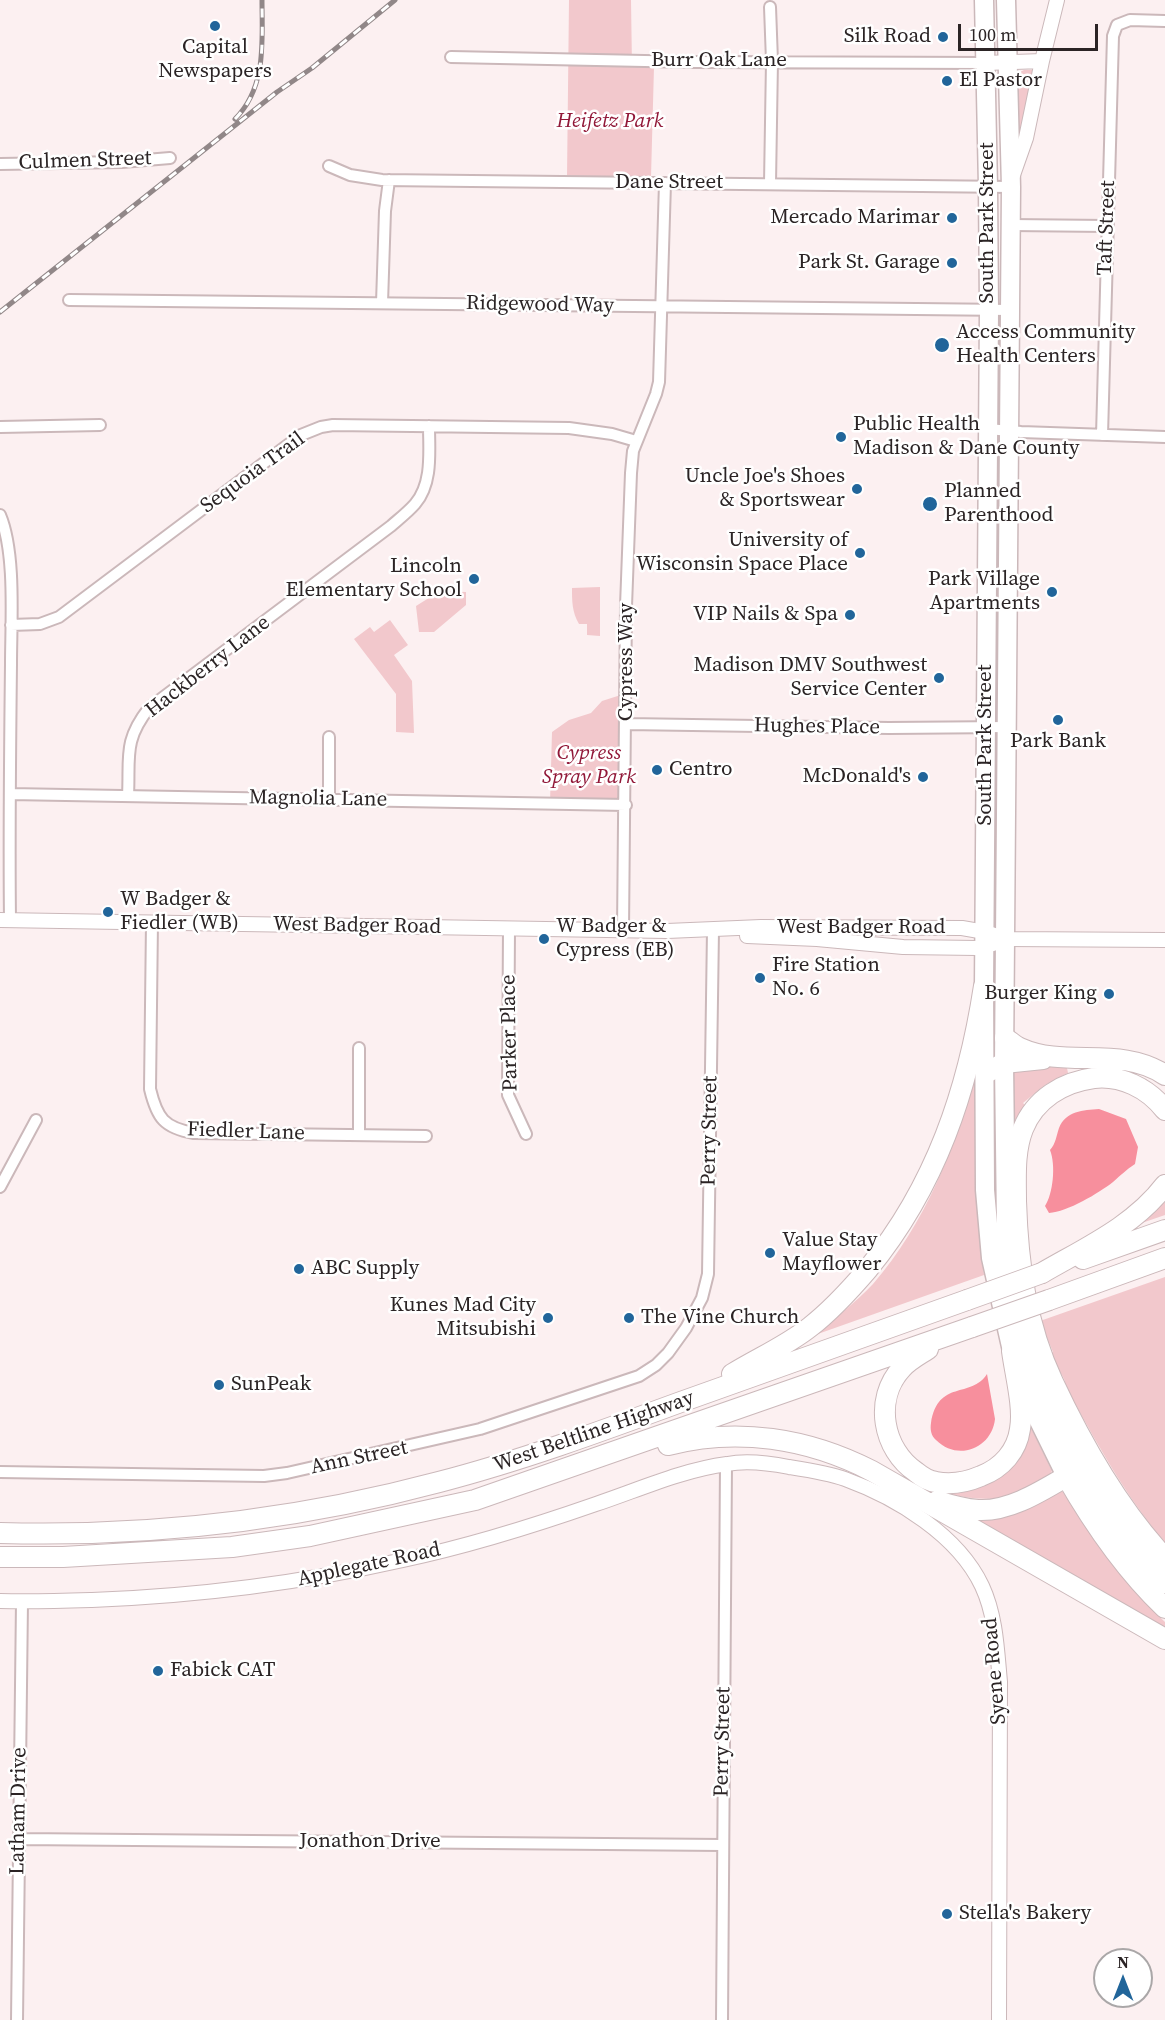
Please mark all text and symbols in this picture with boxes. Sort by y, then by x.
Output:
scale bar [961,12,1100,50]
marker: Capital Newspapers [208,19,222,33]
text: 100 m [969,22,1016,47]
place label: Silk Road [844,24,931,50]
marker: Silk Road [936,30,950,44]
place label: Capital Newspapers [158,35,272,85]
street label: Burr Oak Lane [651,48,787,74]
place label: El Pastor [959,68,1042,94]
marker: El Pastor [940,74,954,88]
park label: Heifetz Park [557,109,663,135]
street label: South Park Street [975,143,1001,303]
street label: Culmen Street [18,146,152,176]
street label: Dane Street [615,170,723,196]
street label: Taft Street [1093,180,1121,276]
place label: Mercado Marimar [770,205,940,231]
marker: Mercado Marimar [945,211,959,225]
place label: Park St. Garage [798,250,940,276]
marker: Park St. Garage [945,256,959,270]
street label: Ridgewood Way [466,291,614,319]
place label: Access Community Health Centers [956,320,1135,370]
marker: Access Community Health Centers [933,336,951,354]
place label: Public Health Madison & Dane County [853,412,1079,462]
street label: Sequoia Trail [196,427,310,519]
marker: Public Health Madison & Dane County [834,430,848,444]
place label: Uncle Joe's Shoes & Sportswear [685,464,845,514]
place label: Planned Parenthood [944,479,1053,529]
marker: Uncle Joe's Shoes & Sportswear [850,482,864,496]
marker: Planned Parenthood [921,495,939,513]
place label: University of Wisconsin Space Place [636,528,848,578]
marker: University of Wisconsin Space Place [853,546,867,560]
place label: Lincoln Elementary School [285,554,462,604]
place label: Park Village Apartments [928,567,1040,617]
marker: Lincoln Elementary School [467,572,481,586]
marker: Park Village Apartments [1045,585,1059,599]
place label: VIP Nails & Spa [693,602,838,628]
street label: Cypress Way [614,603,640,721]
marker: VIP Nails & Spa [843,608,857,622]
street label: Hackberry Lane [141,610,275,724]
place label: Madison DMV Southwest Service Center [693,653,927,703]
street label: South Park Street [973,665,999,825]
marker: Madison DMV Southwest Service Center [932,671,946,685]
street label: Hughes Place [754,713,880,741]
marker: Park Bank [1051,713,1065,727]
place label: Park Bank [1010,729,1106,755]
park label: Cypress Spray Park [542,741,636,791]
place label: Centro [669,757,733,783]
marker: Centro [650,763,664,777]
place label: McDonald's [803,764,911,790]
marker: McDonald's [916,770,930,784]
street label: Magnolia Lane [249,785,387,813]
place label: W Badger & Fiedler (WB) [120,887,239,937]
marker: W Badger & Fiedler (WB) [101,905,115,919]
street label: West Badger Road [272,912,442,940]
place label: W Badger & Cypress (EB) [556,914,674,964]
street label: West Badger Road [777,915,945,941]
marker: W Badger & Cypress (EB) [537,932,551,946]
place label: Fire Station No. 6 [772,953,880,1003]
marker: Fire Station No. 6 [753,971,767,985]
street label: Parker Place [496,974,524,1092]
place label: Burger King [984,981,1097,1007]
marker: Burger King [1102,987,1116,1001]
street label: Perry Street [696,1076,724,1186]
street label: Fiedler Lane [187,1117,305,1147]
place label: Value Stay Mayflower [782,1228,881,1278]
marker: Value Stay Mayflower [763,1246,777,1260]
place label: ABC Supply [311,1256,419,1282]
marker: ABC Supply [292,1262,306,1276]
place label: Kunes Mad City Mitsubishi [390,1293,536,1343]
place label: The Vine Church [641,1305,799,1331]
marker: Kunes Mad City Mitsubishi [541,1311,555,1325]
marker: The Vine Church [622,1311,636,1325]
place label: SunPeak [231,1372,311,1398]
marker: SunPeak [212,1378,226,1392]
street label: West Beltline Highway [490,1386,698,1478]
street label: Ann Street [308,1435,410,1481]
street label: Applegate Road [295,1538,443,1592]
street label: Syene Road [978,1616,1012,1726]
place label: Fabick CAT [170,1658,275,1684]
marker: Fabick CAT [151,1664,165,1678]
street label: Perry Street [709,1687,737,1797]
street label: Latham Drive [5,1747,33,1875]
street label: Jonathon Drive [299,1829,441,1855]
place label: Stella's Bakery [959,1901,1091,1927]
marker: Stella's Bakery [940,1907,954,1921]
north arrow [1093,1948,1153,2008]
text: N [1117,1951,1129,1973]

